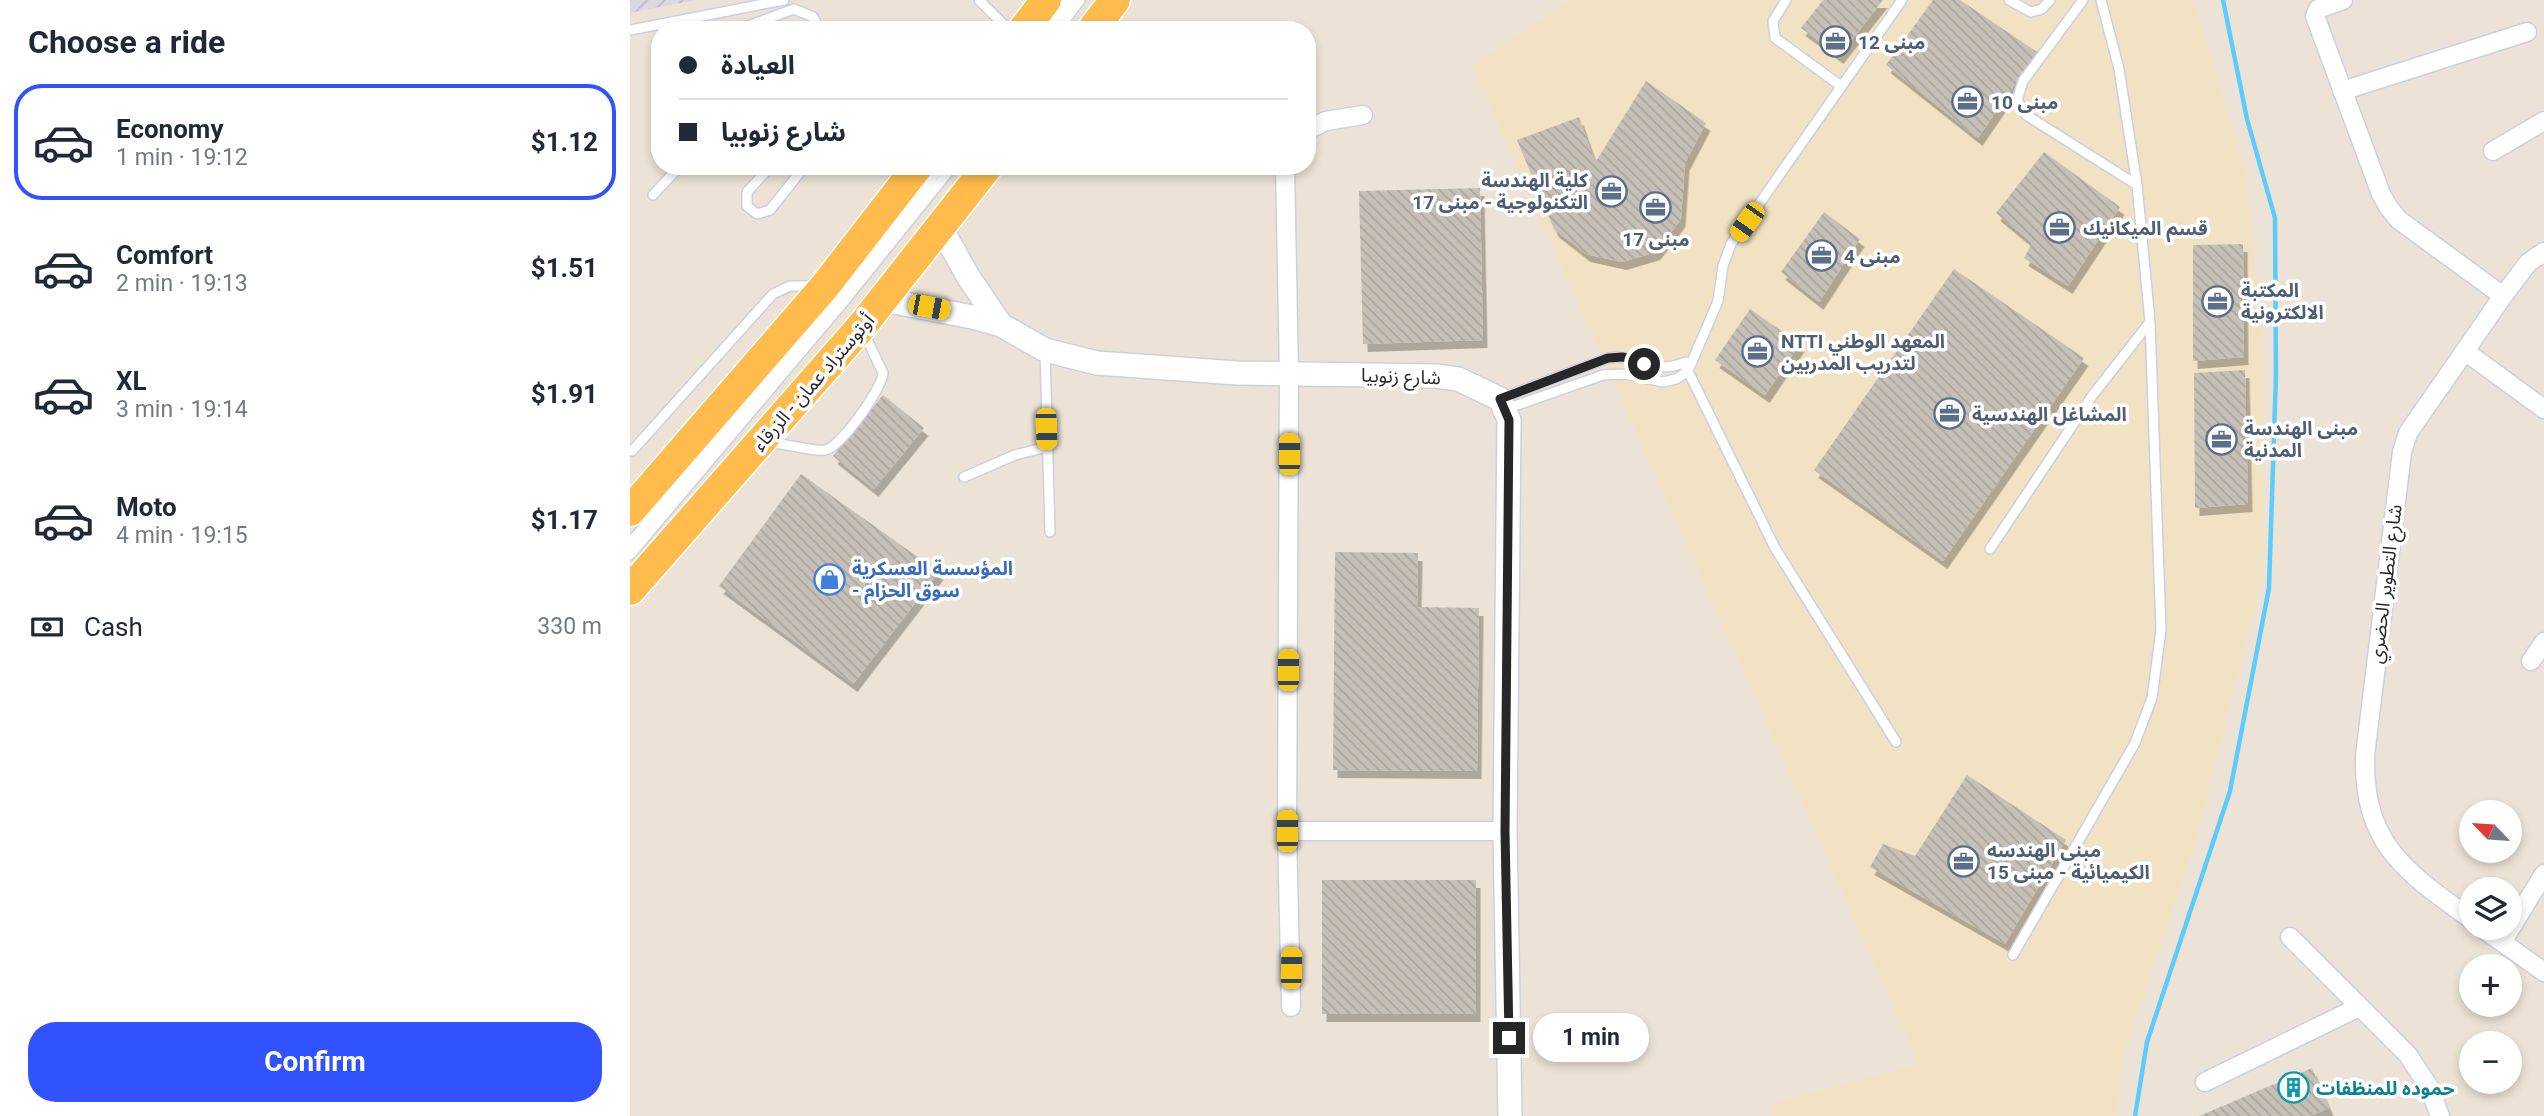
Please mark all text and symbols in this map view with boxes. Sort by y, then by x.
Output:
text: Choose a ride [28,23,225,61]
office icon: مبنى 12 [1818,25,1852,59]
place label: مبنى 12 [1858,31,1925,54]
text: العيادة [721,50,795,80]
office icon: مبنى 10 [1951,85,1985,119]
place label: مبنى 10 [1991,91,2058,114]
icon: car [32,111,95,174]
text: Economy [116,114,223,144]
text: شارع زنوبيا [721,117,846,147]
text: $1.12 [531,127,598,157]
text: 1 min · 19:12 [116,144,248,171]
place label: كلية الهندسة التكنولوجية - مبنى 17 [1412,169,1588,214]
office icon: كلية الهندسة التكنولوجية - مبنى 17 [1594,174,1628,208]
office icon: مبنى 17 [1639,191,1673,225]
car [1727,199,1768,245]
office icon: قسم الميكانيك [2043,211,2077,245]
place label: قسم الميكانيك [2083,217,2208,243]
place label: مبنى 17 [1622,228,1690,251]
icon: car [32,237,95,300]
office icon: مبنى 4 [1804,239,1838,273]
text: Comfort [116,240,213,270]
place label: مبنى 4 [1844,245,1900,268]
text: $1.51 [531,253,598,283]
text: 2 min · 19:13 [116,270,248,297]
place label: المكتبة الالكترونية [2241,279,2324,324]
office icon: المكتبة الالكترونية [2201,284,2235,318]
car [907,293,952,321]
street label: أوتوستراد عمان - الزرقاء [748,309,879,456]
place label: NTTI المعهد الوطني لتدريب المدربين [1781,330,1945,375]
office icon: NTTI المعهد الوطني لتدريب المدربين [1741,335,1775,369]
route start [1628,348,1660,380]
icon: car [32,363,95,426]
street label: شارع زنوبيا [1361,364,1441,391]
text: XL [116,366,147,396]
text: $1.91 [531,379,598,409]
text: 3 min · 19:14 [116,396,248,423]
office icon: المشاغل الهندسية [1932,397,1966,431]
place label: المشاغل الهندسية [1972,403,2127,426]
car [1035,408,1058,450]
place label: مبنى الهندسة المدنية [2244,417,2358,462]
office icon: مبنى الهندسة المدنية [2204,422,2238,456]
car [1279,433,1300,475]
icon: car [32,489,95,552]
text: Moto [116,492,177,522]
street label: شارع التطوير الحضري [2364,503,2410,665]
text: $1.17 [531,505,598,535]
text: 4 min · 19:15 [116,522,248,549]
place label: المؤسسة العسكرية - سوق الحزام [852,557,1013,605]
shop icon: المؤسسة العسكرية - سوق الحزام [812,562,846,596]
icon: cash [28,608,66,646]
text: Cash [84,612,143,642]
text: 330 m [537,613,602,640]
car [1278,649,1299,691]
north arrow [2459,800,2522,863]
map controls [2459,800,2522,1094]
car [1277,810,1298,852]
place label: مبنى الهندسه الكيميائية - مبنى 15 [1987,839,2150,884]
office icon: مبنى الهندسه الكيميائية - مبنى 15 [1947,844,1981,878]
button: layers [2459,877,2522,940]
car [1281,947,1302,989]
button: + [2459,954,2522,1017]
callout: 1 min [1533,1014,1649,1062]
button: Confirm [28,1022,602,1102]
route end [1493,1022,1525,1054]
text: 1 min [1562,1024,1620,1051]
button: − [2459,1031,2522,1094]
building icon: حموده للمنظفات [2276,1071,2310,1105]
place label: حموده للمنظفات [2316,1077,2455,1100]

